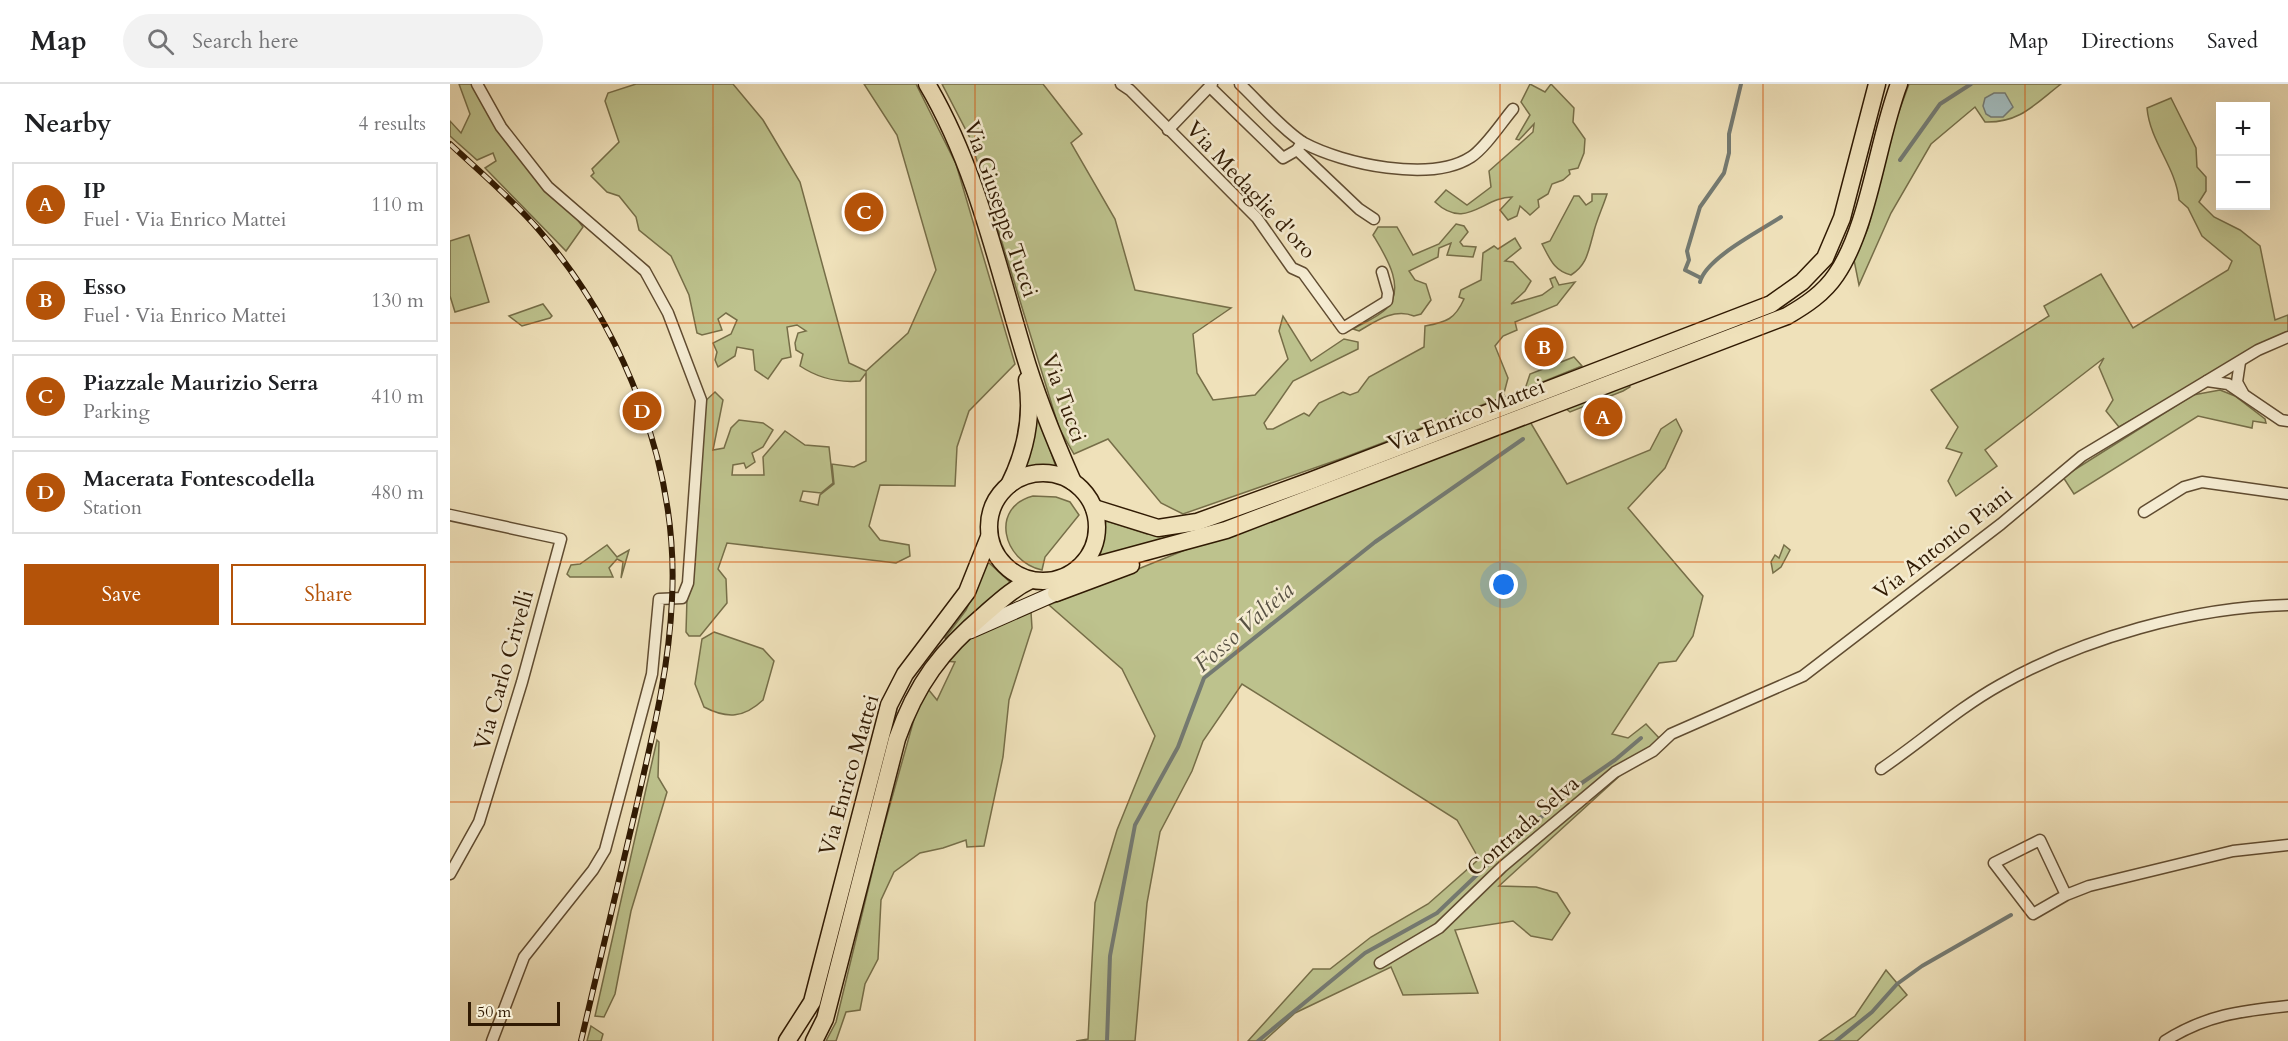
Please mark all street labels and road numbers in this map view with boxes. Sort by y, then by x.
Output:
street label: Via Medaglie d'oro [1179,115,1323,265]
street label: Via Giuseppe Tucci [957,117,1045,301]
street label: Via Tucci [1034,350,1094,446]
street label: Via Enrico Mattei [1383,371,1549,459]
street label: Via Antonio Piani [1867,479,2019,607]
street label: Via Carlo Crivelli [467,587,541,753]
street label: Via Enrico Mattei [812,691,886,859]
street label: Contrada Selva [1460,768,1586,883]

